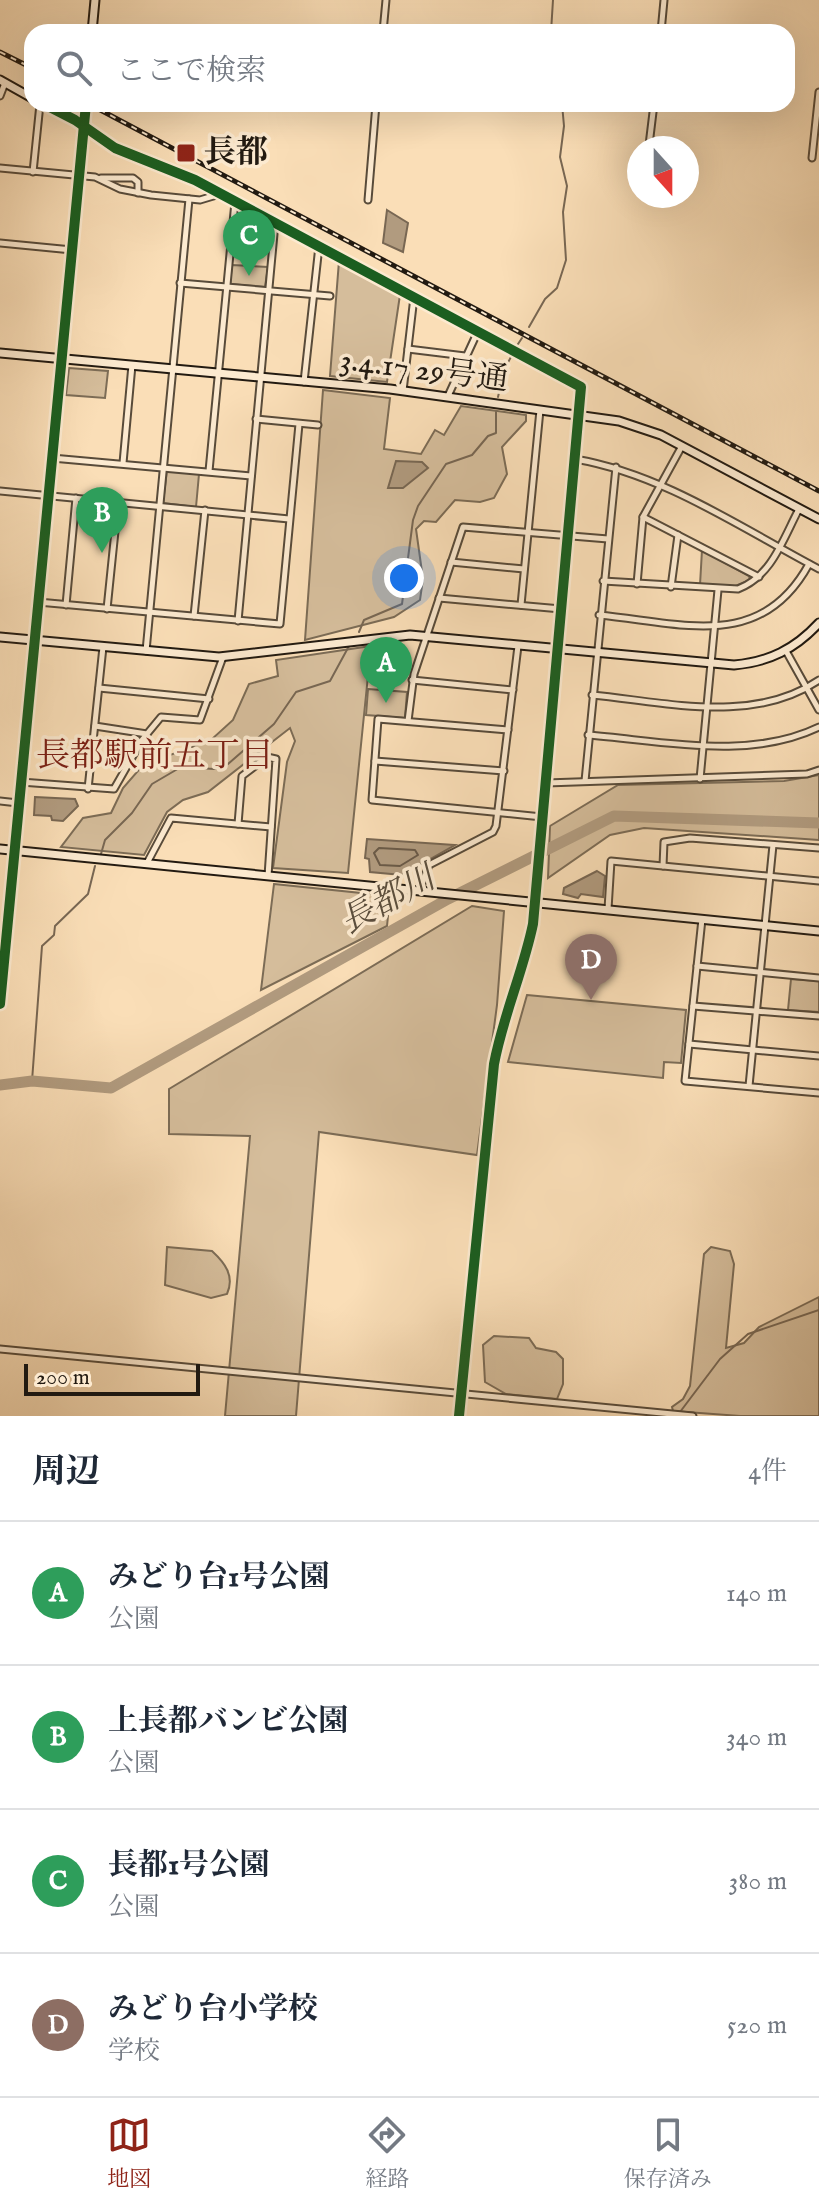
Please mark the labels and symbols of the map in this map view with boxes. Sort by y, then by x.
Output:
place label: 長都 [204,133,268,174]
north arrow [627,136,699,208]
marker: 長都 [175,142,197,164]
pin: C [223,210,275,276]
street label: 3.4.17 29号通 [338,340,510,402]
pin: B [76,487,128,553]
your location [384,558,424,598]
pin: A [360,637,412,703]
district label: 長都駅前五丁目 [36,735,274,778]
water label: 長都川 [333,856,447,945]
pin: D [565,934,617,1000]
scale bar [24,1360,200,1396]

